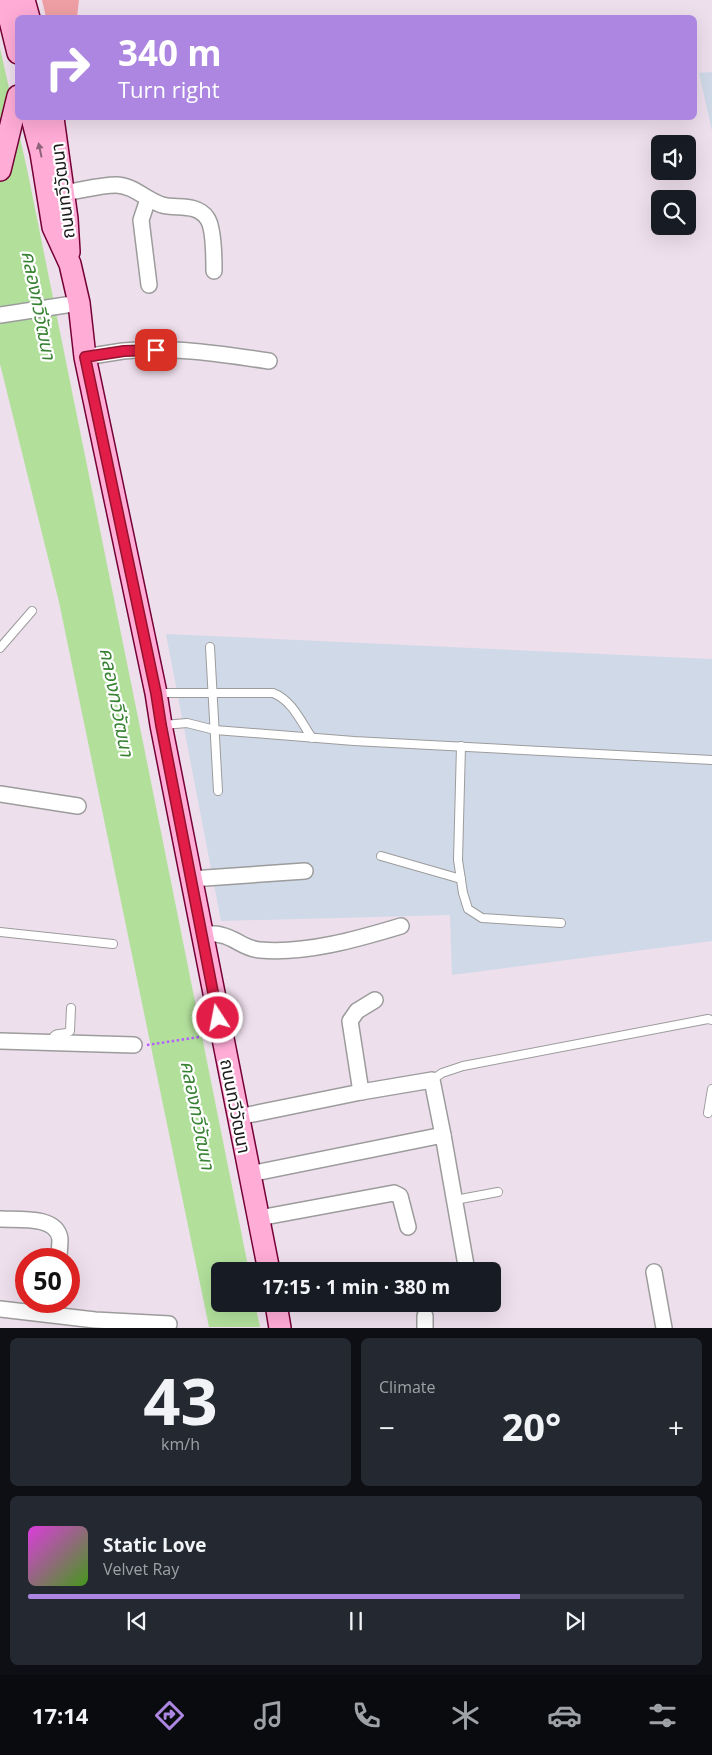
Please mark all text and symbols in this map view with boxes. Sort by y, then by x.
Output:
text: 340 m [118,29,222,76]
icon: right [35,35,100,100]
text: Turn right [118,74,220,104]
map controls [651,135,696,235]
button: sound [651,135,696,180]
street label: ถนนทวีวัฒนา [44,142,80,240]
one-way arrow [36,143,44,158]
button: search [651,190,696,235]
water label: คลองทวีวัฒนา [16,248,63,363]
pin [135,329,177,371]
icon: arrive [142,336,170,364]
water label: คลองทวีวัฒนา [94,645,141,760]
position arrow [191,991,243,1043]
street label: ถนนทวีวัฒนา [215,1057,257,1155]
water label: คลองทวีวัฒนา [175,1058,222,1173]
speed limit sign: 50 [15,1248,80,1313]
text: 17:15 · 1 min · 380 m [262,1274,450,1300]
text: 43 [143,1356,218,1444]
text: Climate [379,1376,436,1398]
text: 20° [502,1400,561,1452]
text: − [379,1408,395,1446]
text: + [668,1408,684,1446]
text: km/h [161,1433,200,1455]
text: Static Love [103,1532,206,1558]
text: Velvet Ray [103,1558,179,1580]
icon: previous [123,1607,151,1635]
icon: pause [342,1607,370,1635]
icon: next [561,1607,589,1635]
icon: directions [152,1698,187,1733]
icon: music [251,1698,286,1733]
icon: phone [349,1698,384,1733]
icon: climate [448,1698,483,1733]
icon: car [547,1698,582,1733]
icon: filters [645,1698,680,1733]
text: 17:14 [32,1700,88,1730]

